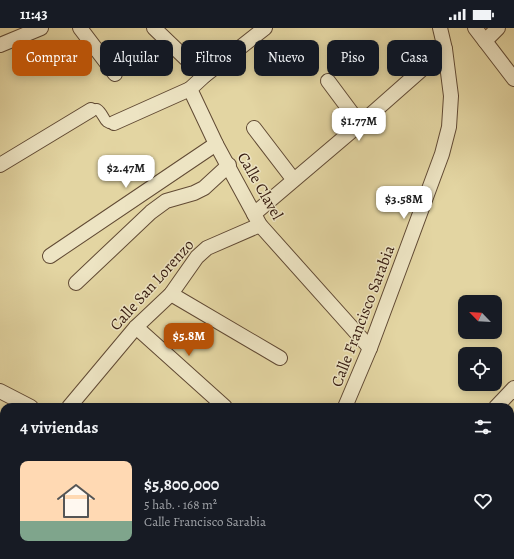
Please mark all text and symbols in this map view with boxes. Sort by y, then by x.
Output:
text: 11:43 [20,4,48,24]
chip: Comprar [12,40,92,76]
chip: Alquilar [100,40,173,76]
chip: Filtros [181,40,246,76]
chip: Nuevo [254,40,319,76]
chip: Piso [327,40,379,76]
chip: Casa [387,40,442,76]
pin: $1.77M [326,108,392,142]
text: $1.77M [341,112,377,129]
street label: Calle Clavel [232,148,288,224]
pin: $2.47M [93,155,159,189]
text: $2.47M [107,159,145,176]
pin: $3.58M [371,186,437,220]
text: $3.58M [385,190,423,207]
street label: Calle San Lorenzo [105,234,199,336]
street label: Calle Francisco Sarabia [326,241,400,390]
north arrow [458,295,502,339]
map controls [458,295,502,391]
pin: $5.8M [161,323,217,357]
text: $5.8M [173,327,205,344]
button: locate [458,347,502,391]
text: 4 viviendas [20,416,98,439]
icon: filters [472,416,494,438]
text: $5,800,000 [144,473,219,496]
icon: home [52,477,100,525]
icon: heart [472,490,494,512]
text: 5 hab. · 168 m² [144,496,217,513]
text: Calle Francisco Sarabia [144,513,266,530]

